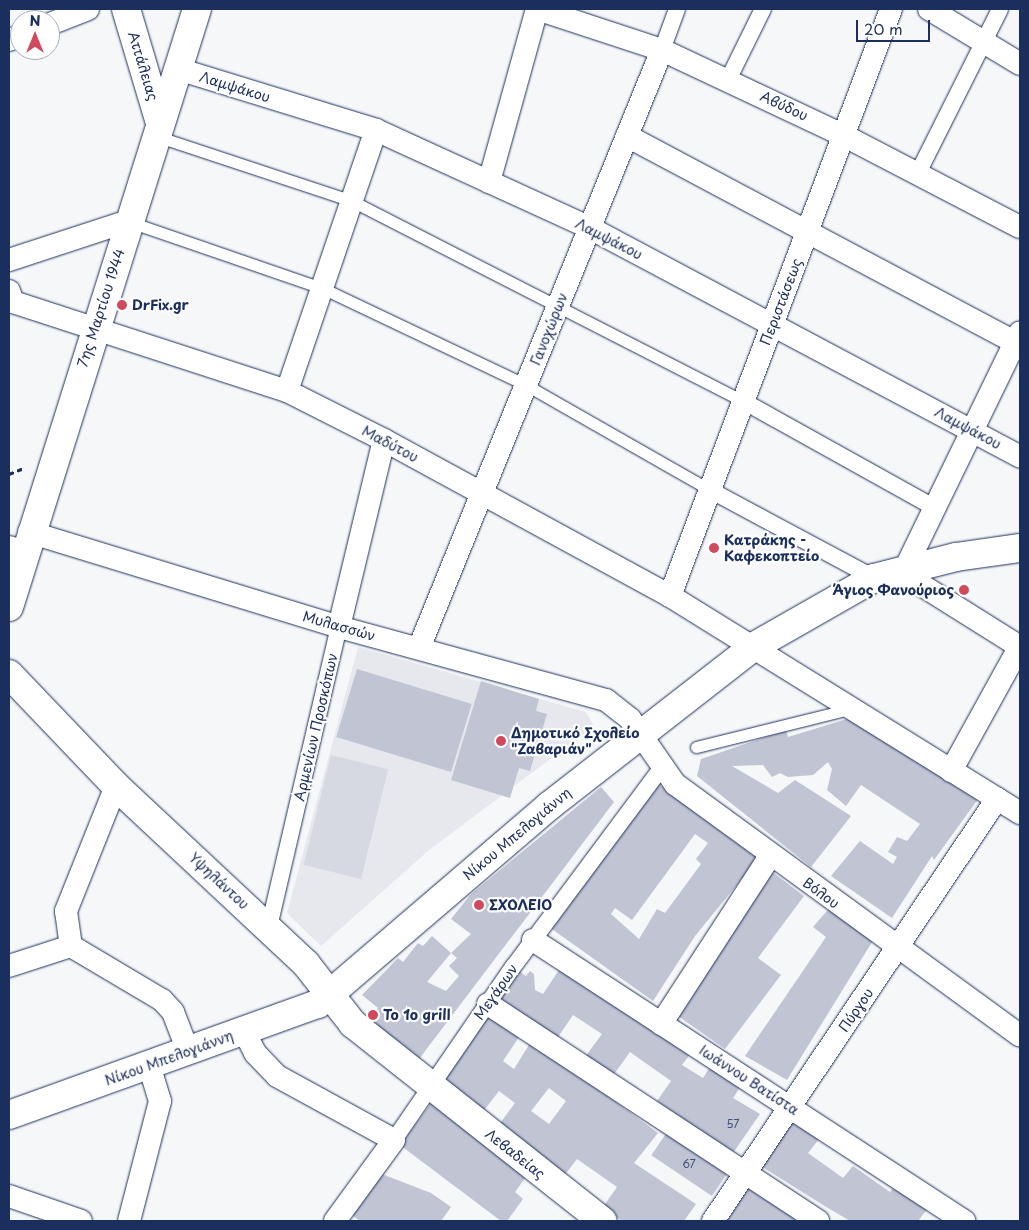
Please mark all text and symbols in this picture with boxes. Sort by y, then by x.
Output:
north arrow [10,10,60,60]
text: N [29,10,41,31]
scale bar [859,10,933,42]
text: 20 m [864,17,903,40]
street label: Αττάλειας [124,29,162,103]
street label: Λαμψάκου [198,68,272,106]
street label: Αβύδου [757,88,811,124]
street label: Λαμψάκου [573,215,645,263]
street label: 7ης Μαρτίου 1944 [74,247,128,369]
street label: Περιστάσεως [757,256,805,348]
street label: Γανοχώρων [527,290,571,368]
place label: DrFix.gr [132,297,189,313]
marker: DrFix.gr [116,299,128,311]
street label: Λαμψάκου [932,403,1004,453]
street label: Μαδύτου [359,422,421,466]
place label: Κατράκης - Καφεκοπτείο [724,532,819,564]
marker: Κατράκης - Καφεκοπτείο [708,542,720,554]
place label: Άγιος Φανούριος [832,582,954,598]
marker: Άγιος Φανούριος [958,584,970,596]
street label: Μυλασσών [301,608,377,644]
street label: Αρμενίων Προσκόπων [291,651,341,803]
place label: Δημοτικό Σχολείο "Ζαβαριάν" [511,725,640,758]
marker: Δημοτικό Σχολείο "Ζαβαριάν" [495,735,507,747]
street label: Νίκου Μπελογιάννη [459,784,575,884]
street label: Υψηλάντου [186,849,252,913]
street label: Βόλου [799,874,843,912]
place label: ΣΧΟΛΕΙΟ [489,897,552,913]
marker: ΣΧΟΛΕΙΟ [473,899,485,911]
street label: Μεγάρων [471,961,521,1023]
street label: Πύργου [835,985,877,1035]
place label: Το 1ο grill [383,1007,451,1023]
marker: Το 1ο grill [367,1009,379,1021]
street label: Νίκου Μπελογιάννη [102,1027,236,1089]
street label: Ιωάννου Βατίστα [696,1041,802,1119]
house number: 57 [726,1117,740,1131]
street label: Λεβαδείας [482,1126,548,1182]
house number: 67 [682,1157,696,1171]

